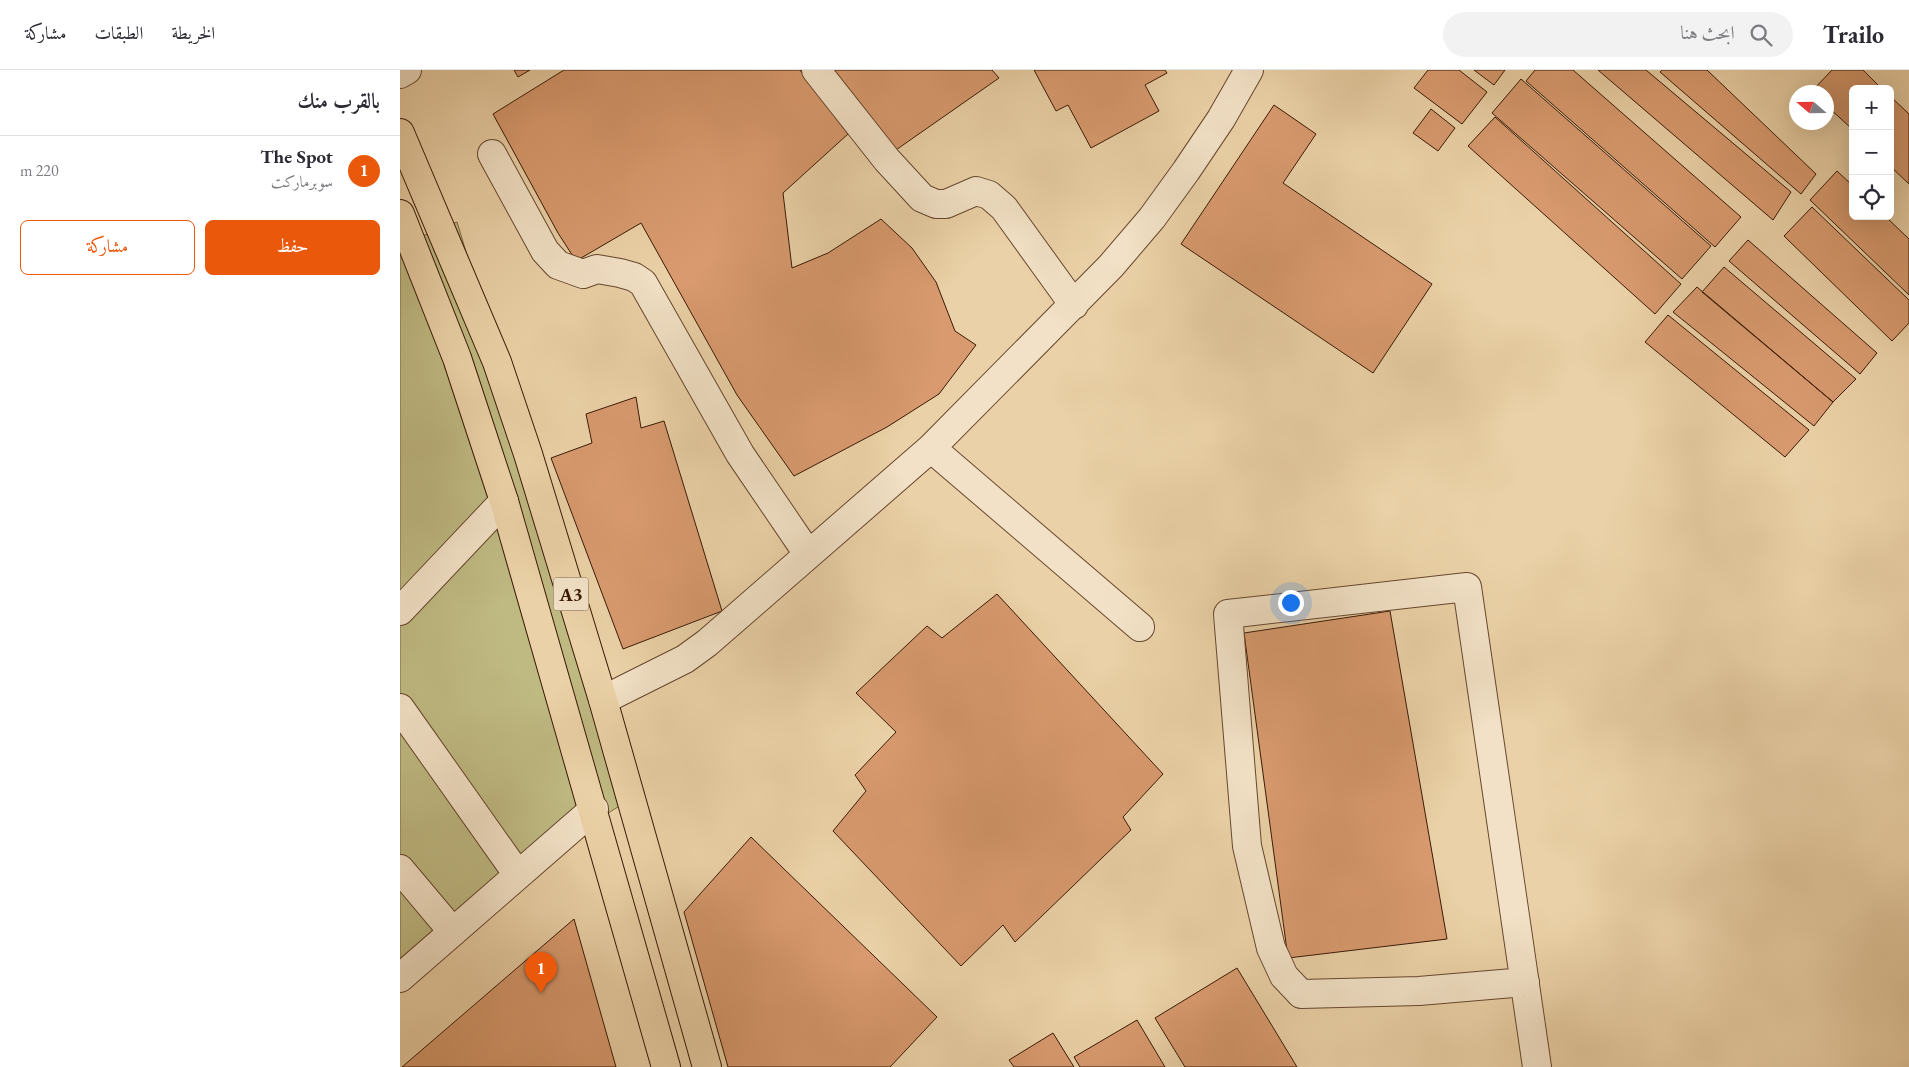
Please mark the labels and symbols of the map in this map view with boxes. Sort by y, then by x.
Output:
north arrow [1789,85,1834,130]
road number: A3 [554,578,588,610]
your location [1278,590,1304,616]
pin: 1 [525,952,557,993]

